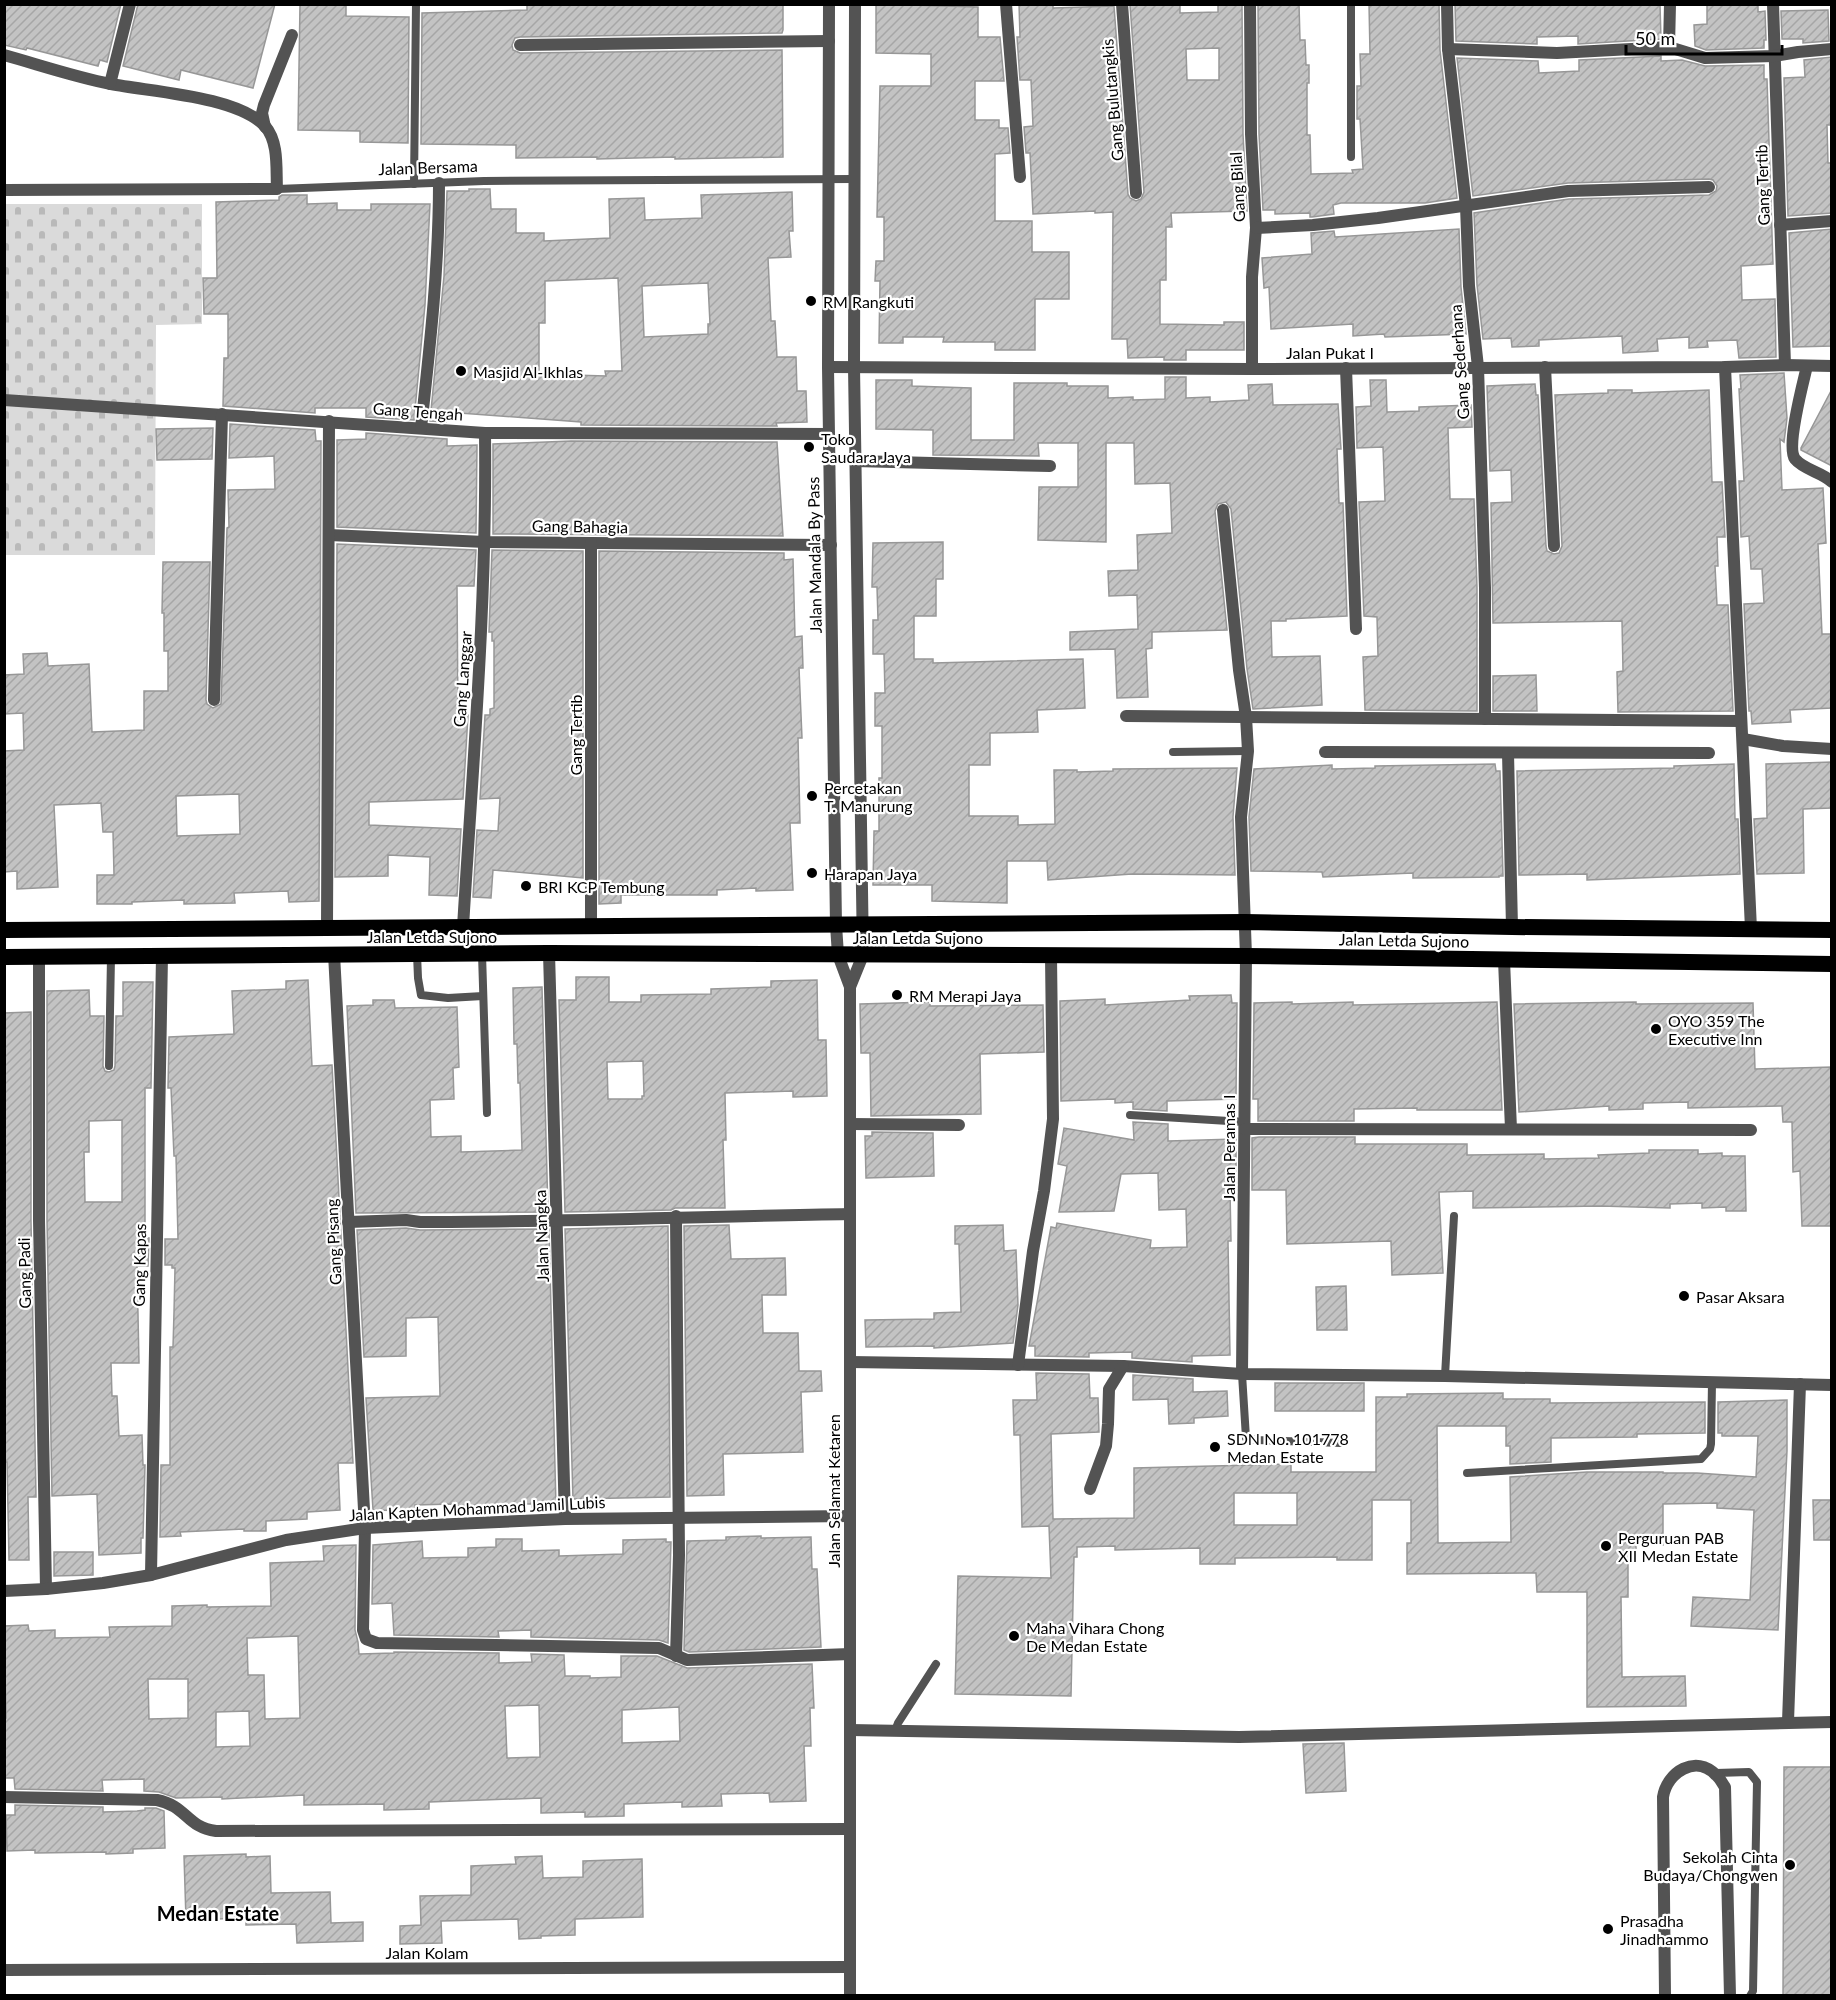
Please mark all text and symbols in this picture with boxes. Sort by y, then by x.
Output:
scale bar [1626,18,1782,56]
text: 50 m [1635,27,1675,49]
street label: Gang Bulutangkis [1097,38,1127,162]
street label: Gang Tertib [1751,144,1773,226]
street label: Gang Bilal [1226,151,1248,223]
street label: Jalan Bersama [378,156,478,178]
place label: RM Rangkuti [823,292,914,311]
marker: RM Rangkuti [804,294,818,308]
street label: Gang Sederhana [1446,304,1472,420]
street label: Jalan Pukat I [1286,343,1374,362]
place label: Masjid Al-Ikhlas [473,362,583,381]
marker: Masjid Al-Ikhlas [454,364,468,378]
street label: Gang Tengah [372,398,464,424]
place label: Toko Saudara Jaya [821,429,911,466]
marker: Toko Saudara Jaya [802,440,816,454]
street label: Jalan Mandala By Pass [803,476,825,633]
street label: Gang Bahagia [532,516,628,536]
street label: Gang Langgar [449,630,475,728]
street label: Gang Tertib [566,694,585,776]
place label: Percetakan T. Manurung [824,778,913,815]
marker: Percetakan T. Manurung [805,789,819,803]
place label: Harapan Jaya [824,864,917,883]
marker: Harapan Jaya [805,866,819,880]
place label: BRI KCP Tembung [538,877,665,896]
marker: BRI KCP Tembung [519,879,533,893]
street label: Jalan Letda Sujono [367,927,497,946]
street label: Jalan Letda Sujono [853,928,983,947]
street label: Jalan Letda Sujono [1339,929,1469,951]
place label: RM Merapi Jaya [909,986,1021,1005]
marker: RM Merapi Jaya [890,988,904,1002]
place label: OYO 359 The Executive Inn [1668,1011,1765,1048]
marker: OYO 359 The Executive Inn [1649,1022,1663,1036]
street label: Jalan Peramas I [1219,1094,1238,1202]
street label: Jalan Nangka [530,1189,552,1283]
street label: Gang Pisang [321,1198,345,1286]
street label: Gang Kapas [129,1223,149,1307]
street label: Gang Padi [14,1237,34,1309]
place label: Pasar Aksara [1696,1287,1785,1306]
marker: Pasar Aksara [1677,1289,1691,1303]
street label: Jalan Selamat Ketaren [824,1414,843,1568]
place label: SDN No. 101778 Medan Estate [1227,1429,1349,1466]
marker: SDN No. 101778 Medan Estate [1208,1440,1222,1454]
street label: Jalan Kapten Mohammad Jamil Lubis [348,1492,606,1524]
place label: Perguruan PAB XII Medan Estate [1618,1528,1738,1565]
marker: Perguruan PAB XII Medan Estate [1599,1539,1613,1553]
place label: Maha Vihara Chong De Medan Estate [1026,1618,1164,1655]
marker: Maha Vihara Chong De Medan Estate [1007,1629,1021,1643]
place label: Sekolah Cinta Budaya/Chongwen [1643,1847,1778,1884]
marker: Sekolah Cinta Budaya/Chongwen [1783,1858,1797,1872]
district label: Medan Estate [157,1901,280,1925]
place label: Prasadha Jinadhammo [1620,1911,1709,1948]
marker: Prasadha Jinadhammo [1601,1922,1615,1936]
street label: Jalan Kolam [385,1943,469,1962]

